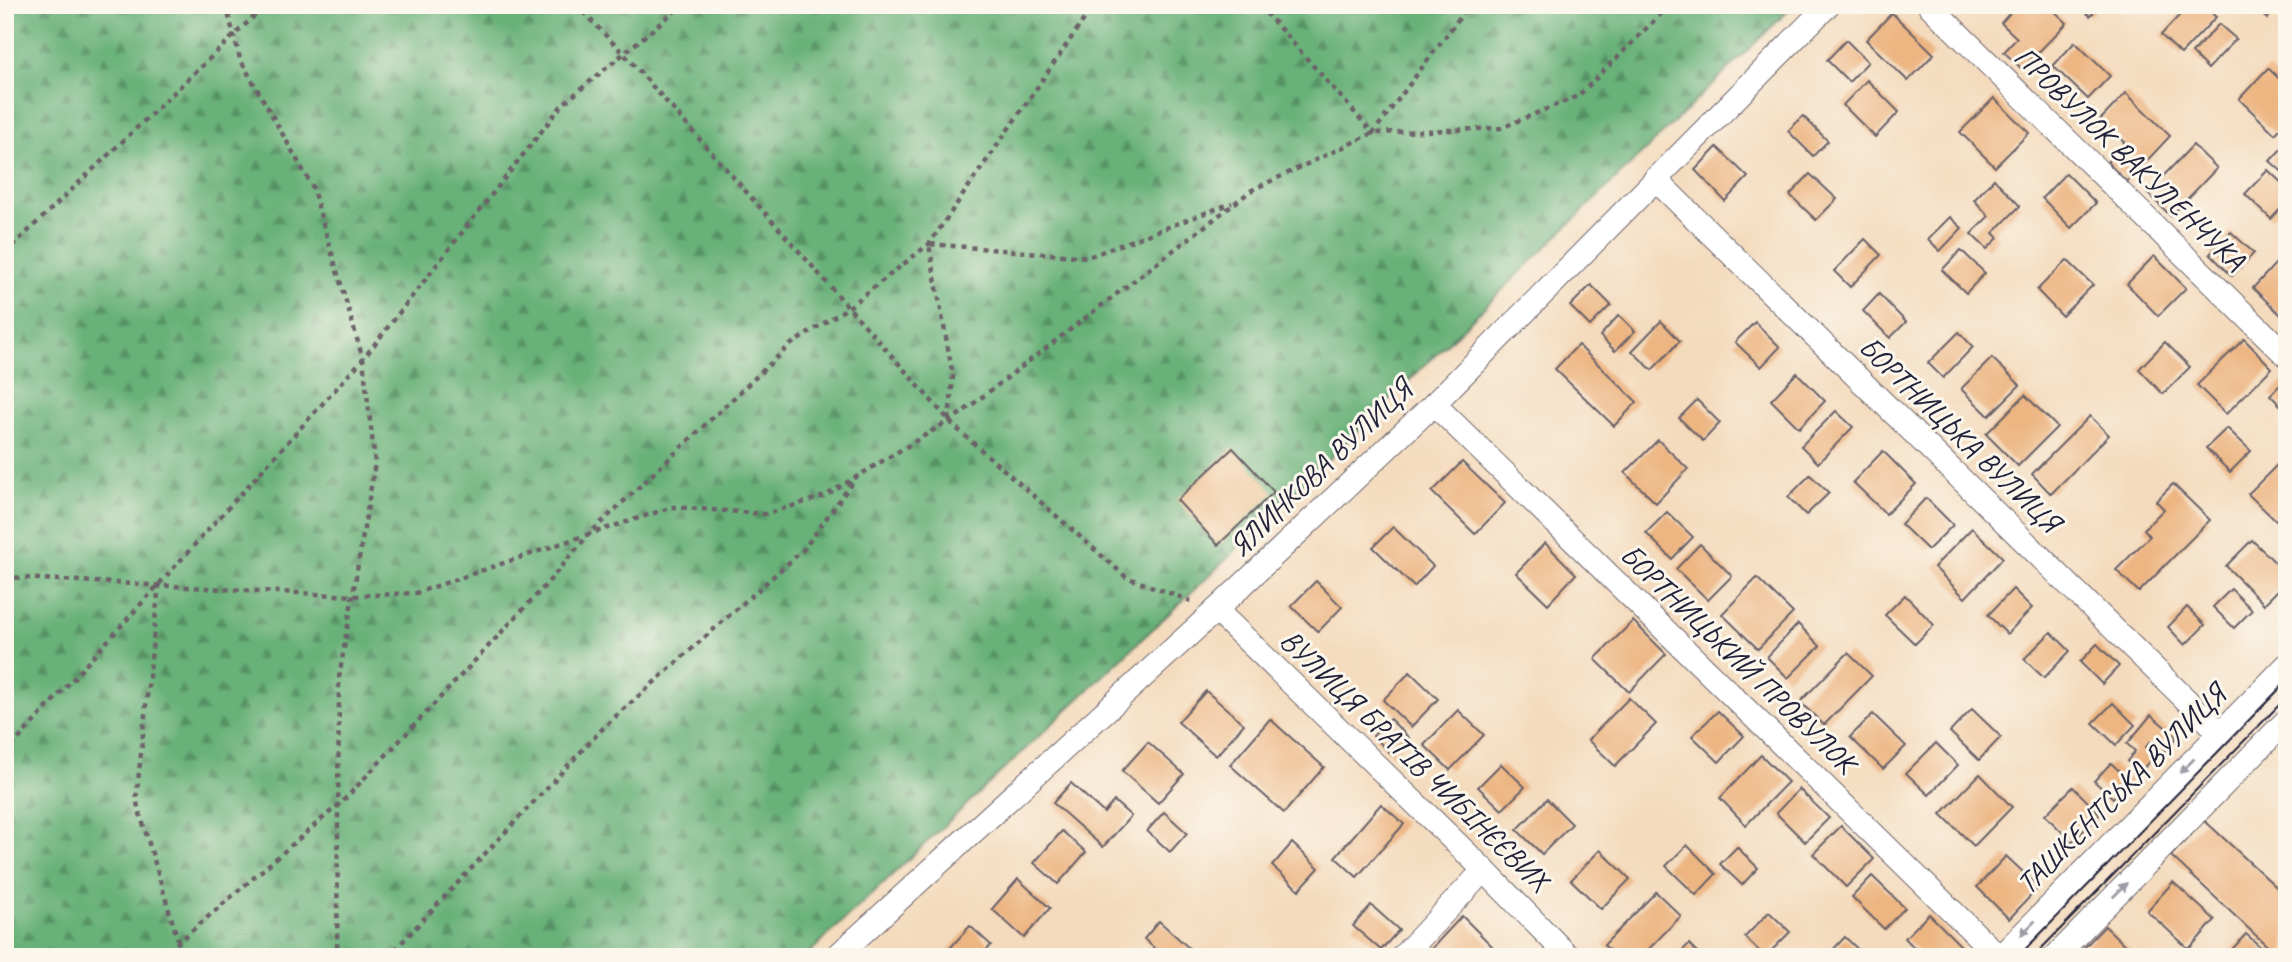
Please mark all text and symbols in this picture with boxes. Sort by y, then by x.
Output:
street label: ПРОВУЛОК ВАКУЛЕНЧУКА [2006,38,2254,279]
street label: БОРТНИЦЬКА ВУЛИЦЯ [1851,328,2072,543]
street label: ЯЛИНКОВА ВУЛИЦЯ [1220,368,1423,565]
street label: БОРТНИЦЬКИЙ ПРОВУЛОК [1612,536,1868,784]
street label: ВУЛИЦЯ БРАТІВ ЧИБІНЄЄВИХ [1272,621,1559,900]
street label: ТАШКЕНТСЬКА ВУЛИЦЯ [2008,673,2237,902]
one-way arrow [2179,758,2196,775]
one-way arrow [2112,882,2129,899]
one-way arrow [2019,920,2036,937]

